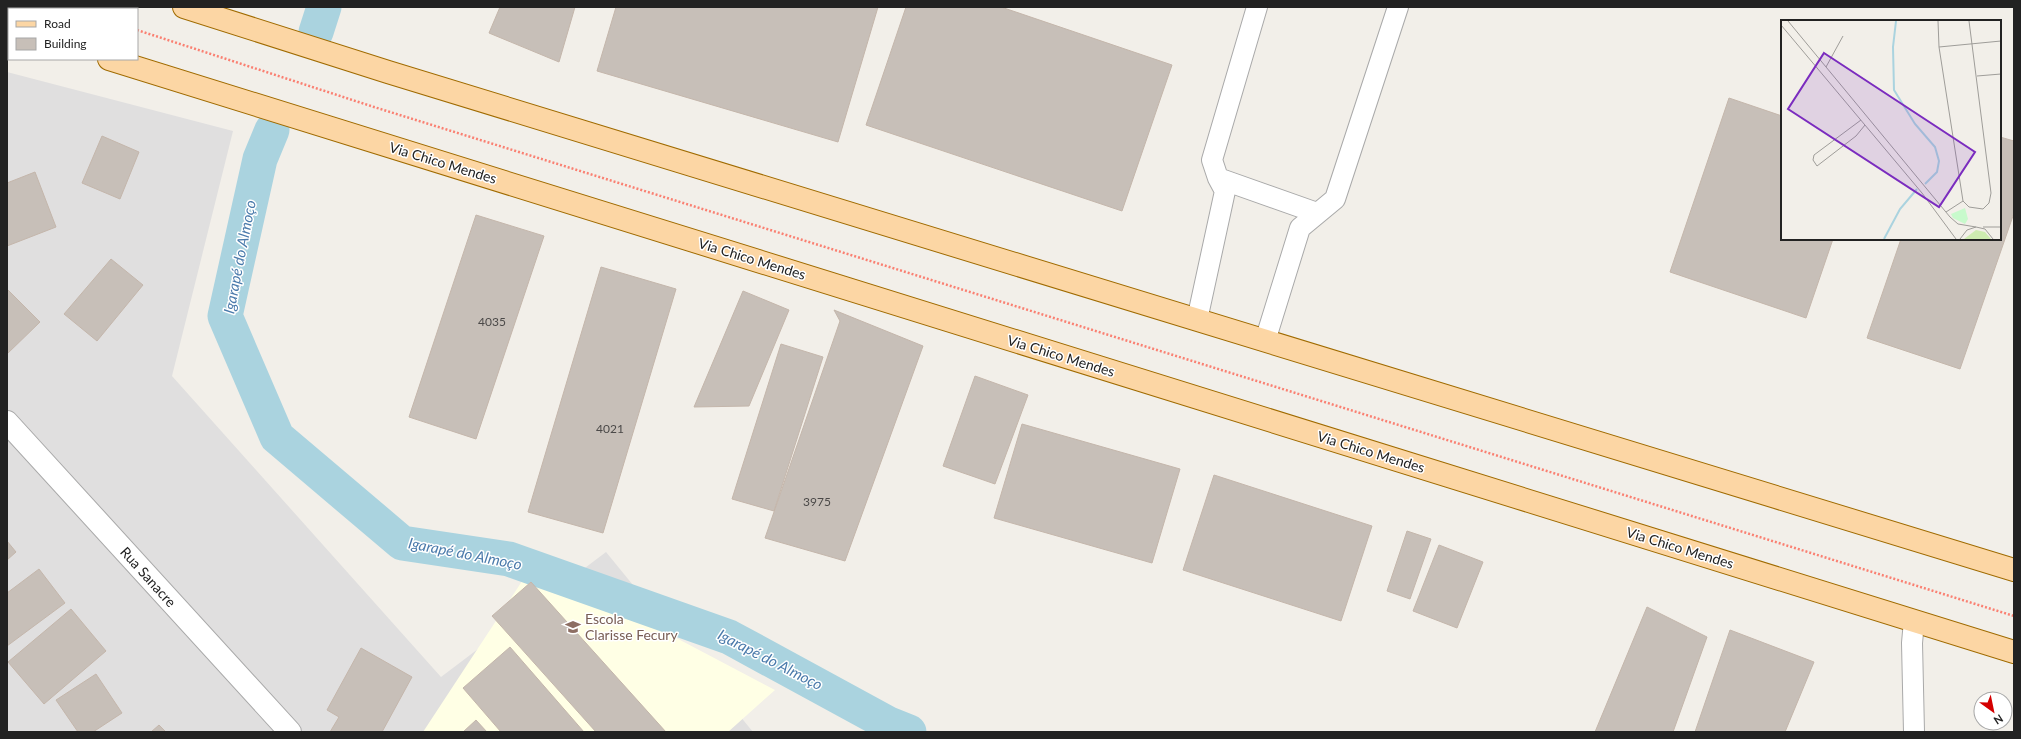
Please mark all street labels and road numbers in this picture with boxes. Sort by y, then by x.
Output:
street label: Via Chico Mendes [387,138,499,187]
street label: Via Chico Mendes [696,234,808,283]
street label: Via Chico Mendes [1005,331,1117,380]
street label: Via Chico Mendes [1315,427,1427,476]
street label: Via Chico Mendes [1624,523,1736,572]
street label: Rua Sanacre [117,543,180,610]

